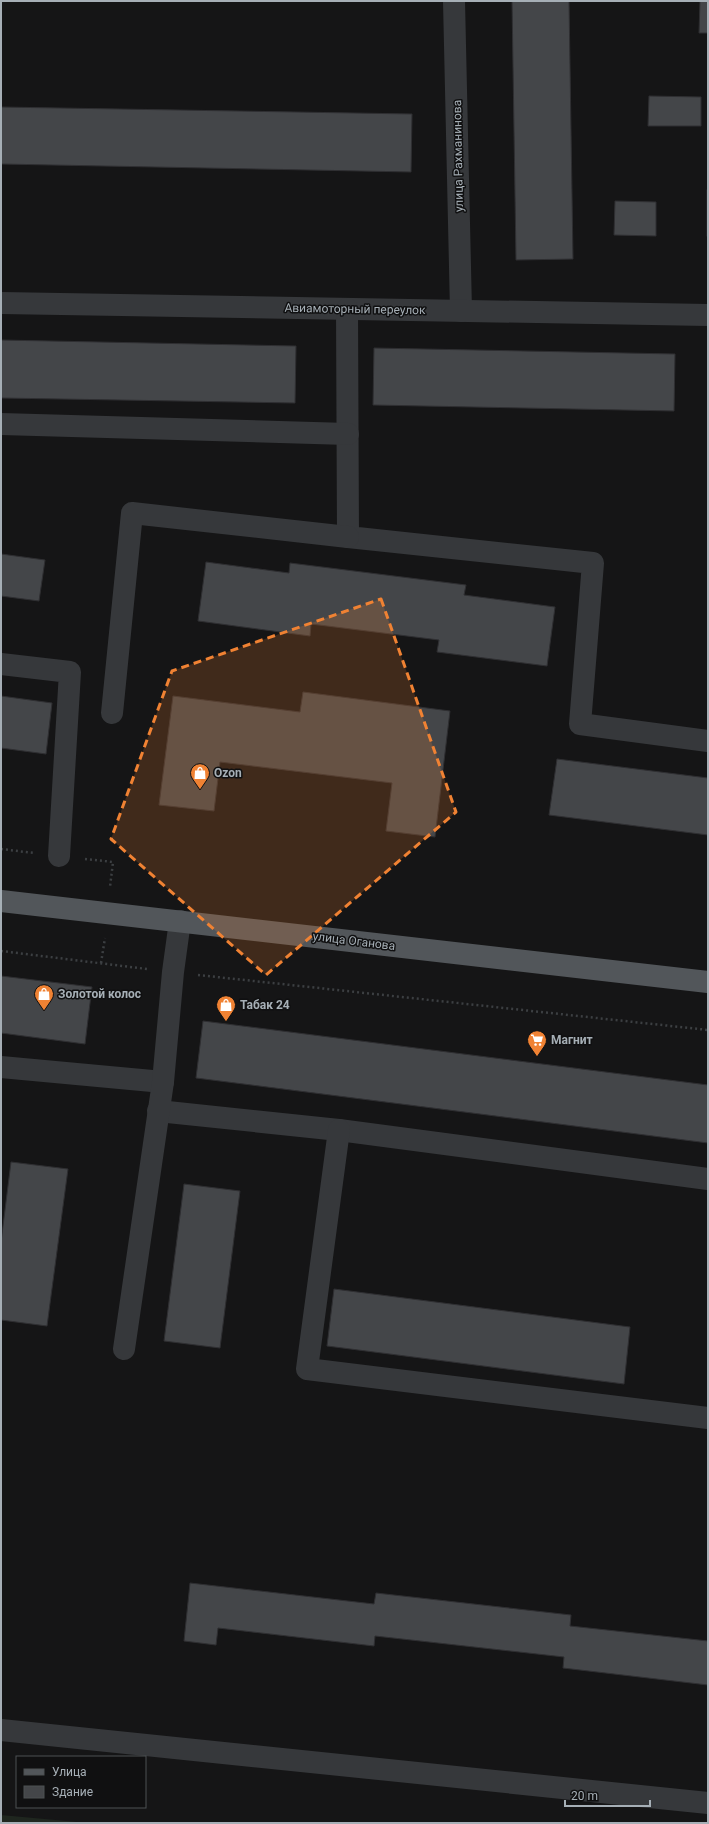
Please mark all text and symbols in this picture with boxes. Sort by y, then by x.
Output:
street label: улица Рахманинова [450,100,466,212]
street label: Авиамоторный переулок [284,301,426,317]
shop icon: Ozon [189,762,211,790]
place label: Ozon [214,766,242,780]
street label: улица Оганова [312,929,396,953]
shop icon: Золотой колос [33,983,55,1011]
place label: Золотой колос [58,987,141,1001]
shop icon: Табак 24 [215,994,237,1022]
place label: Табак 24 [240,998,290,1012]
supermarket icon: Магнит [526,1029,548,1057]
place label: Магнит [551,1033,593,1047]
legend [16,1756,146,1808]
text: Улица [52,1765,87,1779]
scale bar [565,1782,650,1808]
text: Здание [52,1785,93,1799]
text: 20 m [571,1789,598,1803]

